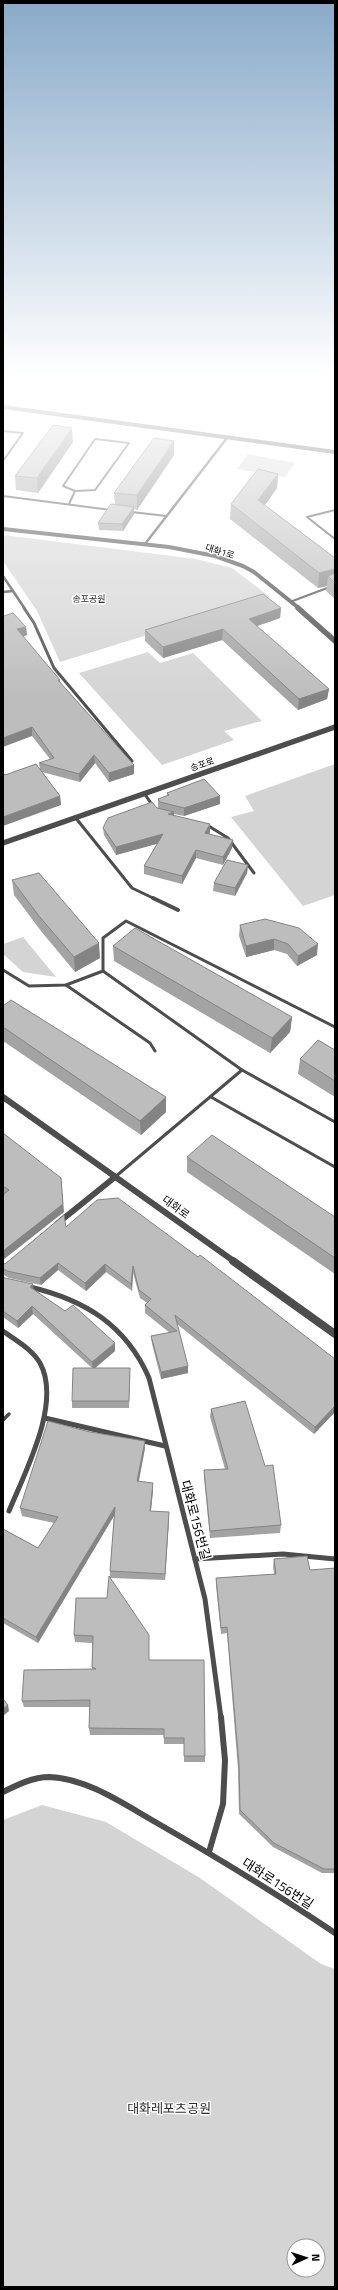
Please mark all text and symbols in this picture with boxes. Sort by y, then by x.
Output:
street label: 대화1로 [204,540,236,562]
park label: 송포공원 [72,592,106,605]
street label: 송포로 [188,754,216,774]
street label: 대화로 [159,1192,193,1222]
street label: 대화로156번길 [176,1478,216,1562]
street label: 대화로156번길 [238,1852,318,1914]
park label: 대화레포츠공원 [127,2098,211,2118]
north arrow [286,2238,326,2278]
text: N [308,2253,324,2262]

